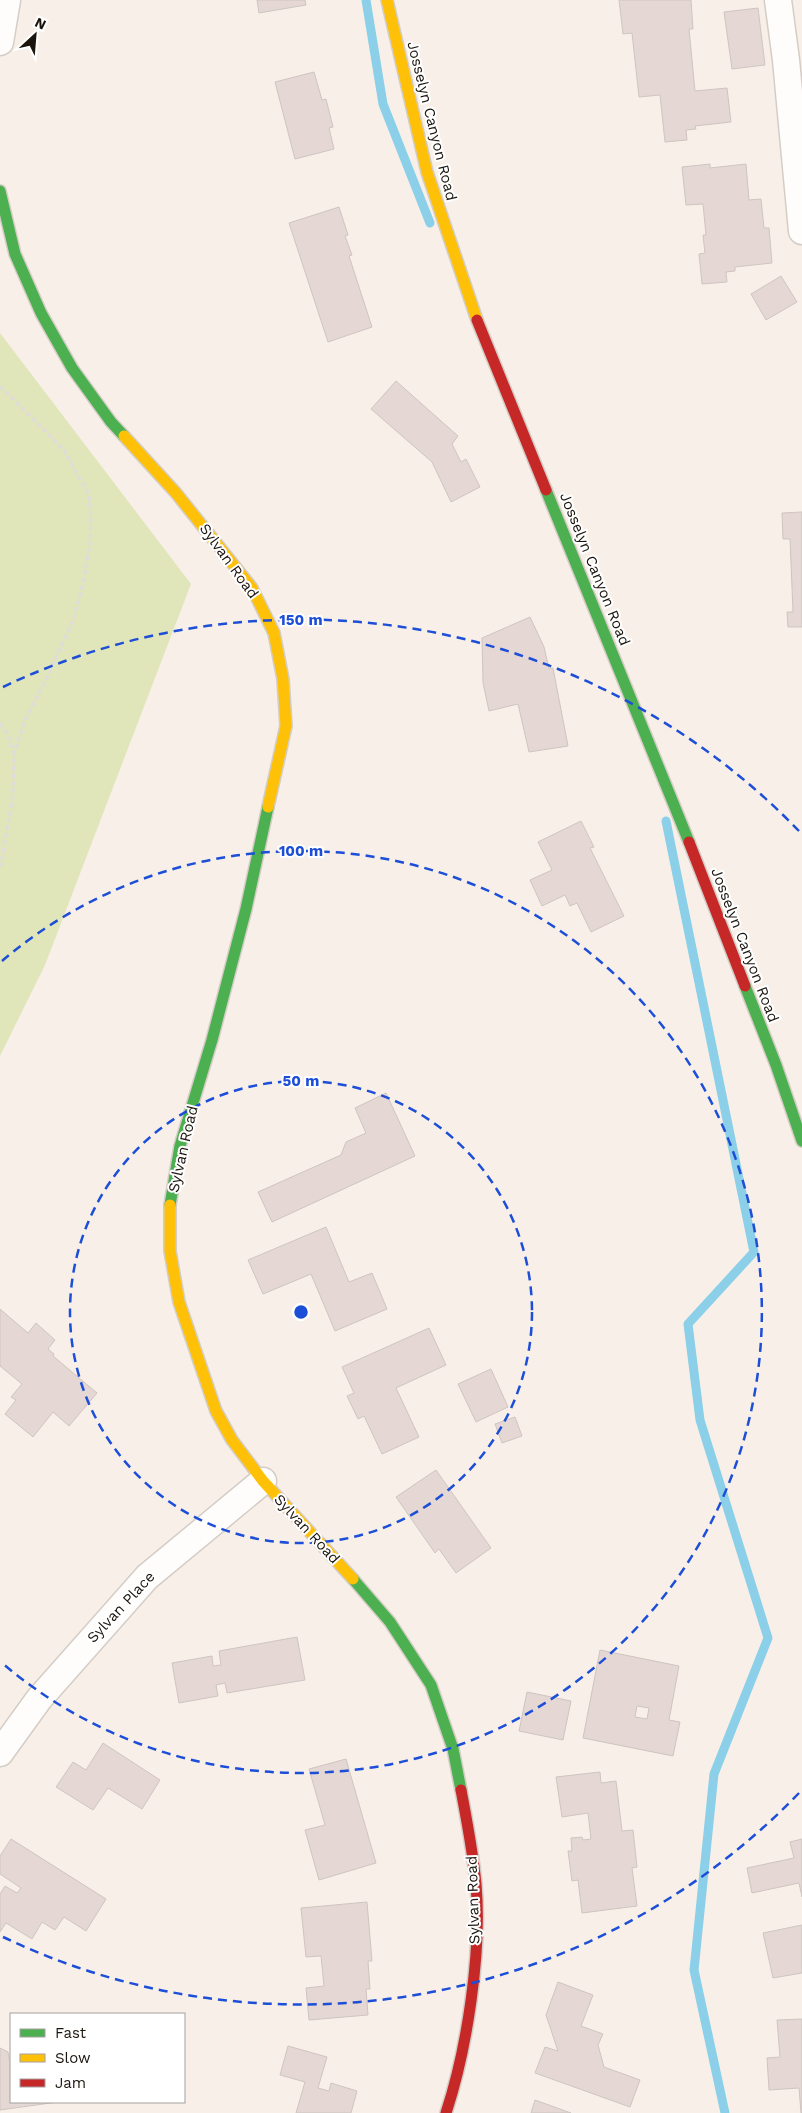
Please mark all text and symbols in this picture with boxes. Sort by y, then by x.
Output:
north arrow [10,10,60,60]
text: N [33,14,49,33]
street label: Josselyn Canyon Road [403,39,461,203]
street label: Josselyn Canyon Road [556,490,634,648]
street label: Sylvan Road [196,520,262,602]
text: 150 m [279,611,323,629]
text: 100 m [279,842,323,860]
street label: Josselyn Canyon Road [707,865,783,1025]
text: 50 m [283,1072,319,1090]
street label: Sylvan Road [164,1104,202,1194]
centre of rings [292,1303,310,1321]
street label: Sylvan Road [270,1491,344,1567]
street label: Sylvan Place [83,1568,159,1646]
street label: Sylvan Road [462,1856,484,1944]
legend [10,2013,185,2103]
text: Fast [55,2024,87,2042]
text: Slow [55,2049,91,2067]
text: Jam [55,2074,86,2092]

